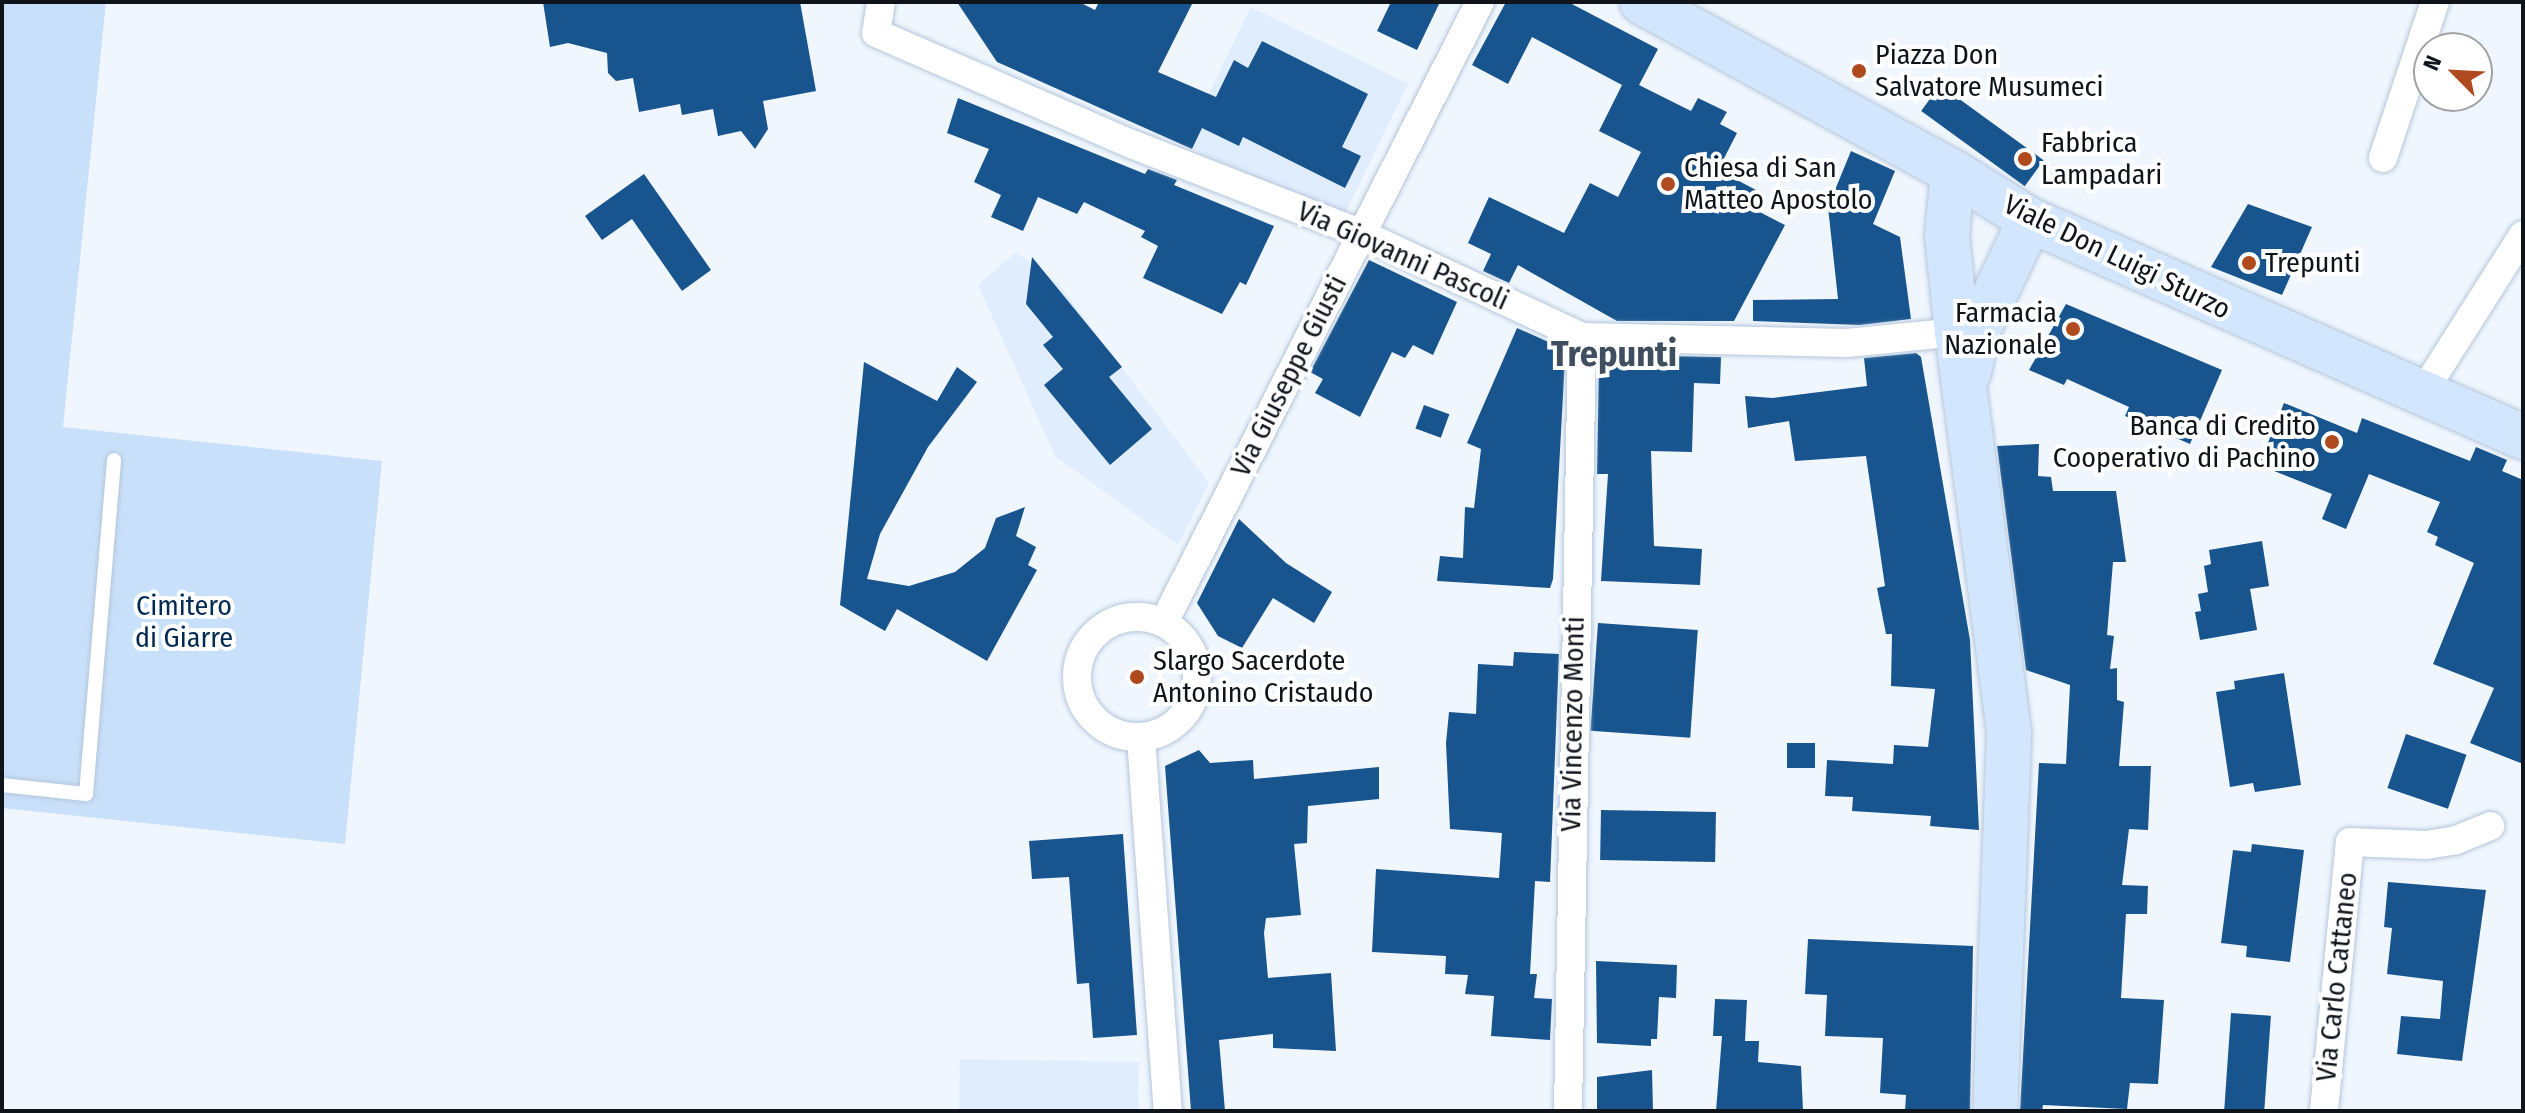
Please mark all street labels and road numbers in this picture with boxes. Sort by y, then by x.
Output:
street label: Viale Don Luigi Sturzo [1998,188,2236,326]
street label: Via Giovanni Pascoli [1292,194,1514,318]
street label: Via Giuseppe Giusti [1224,270,1354,482]
street label: Via Vincenzo Monti [1554,616,1592,832]
street label: Via Carlo Cattaneo [2309,871,2365,1083]

